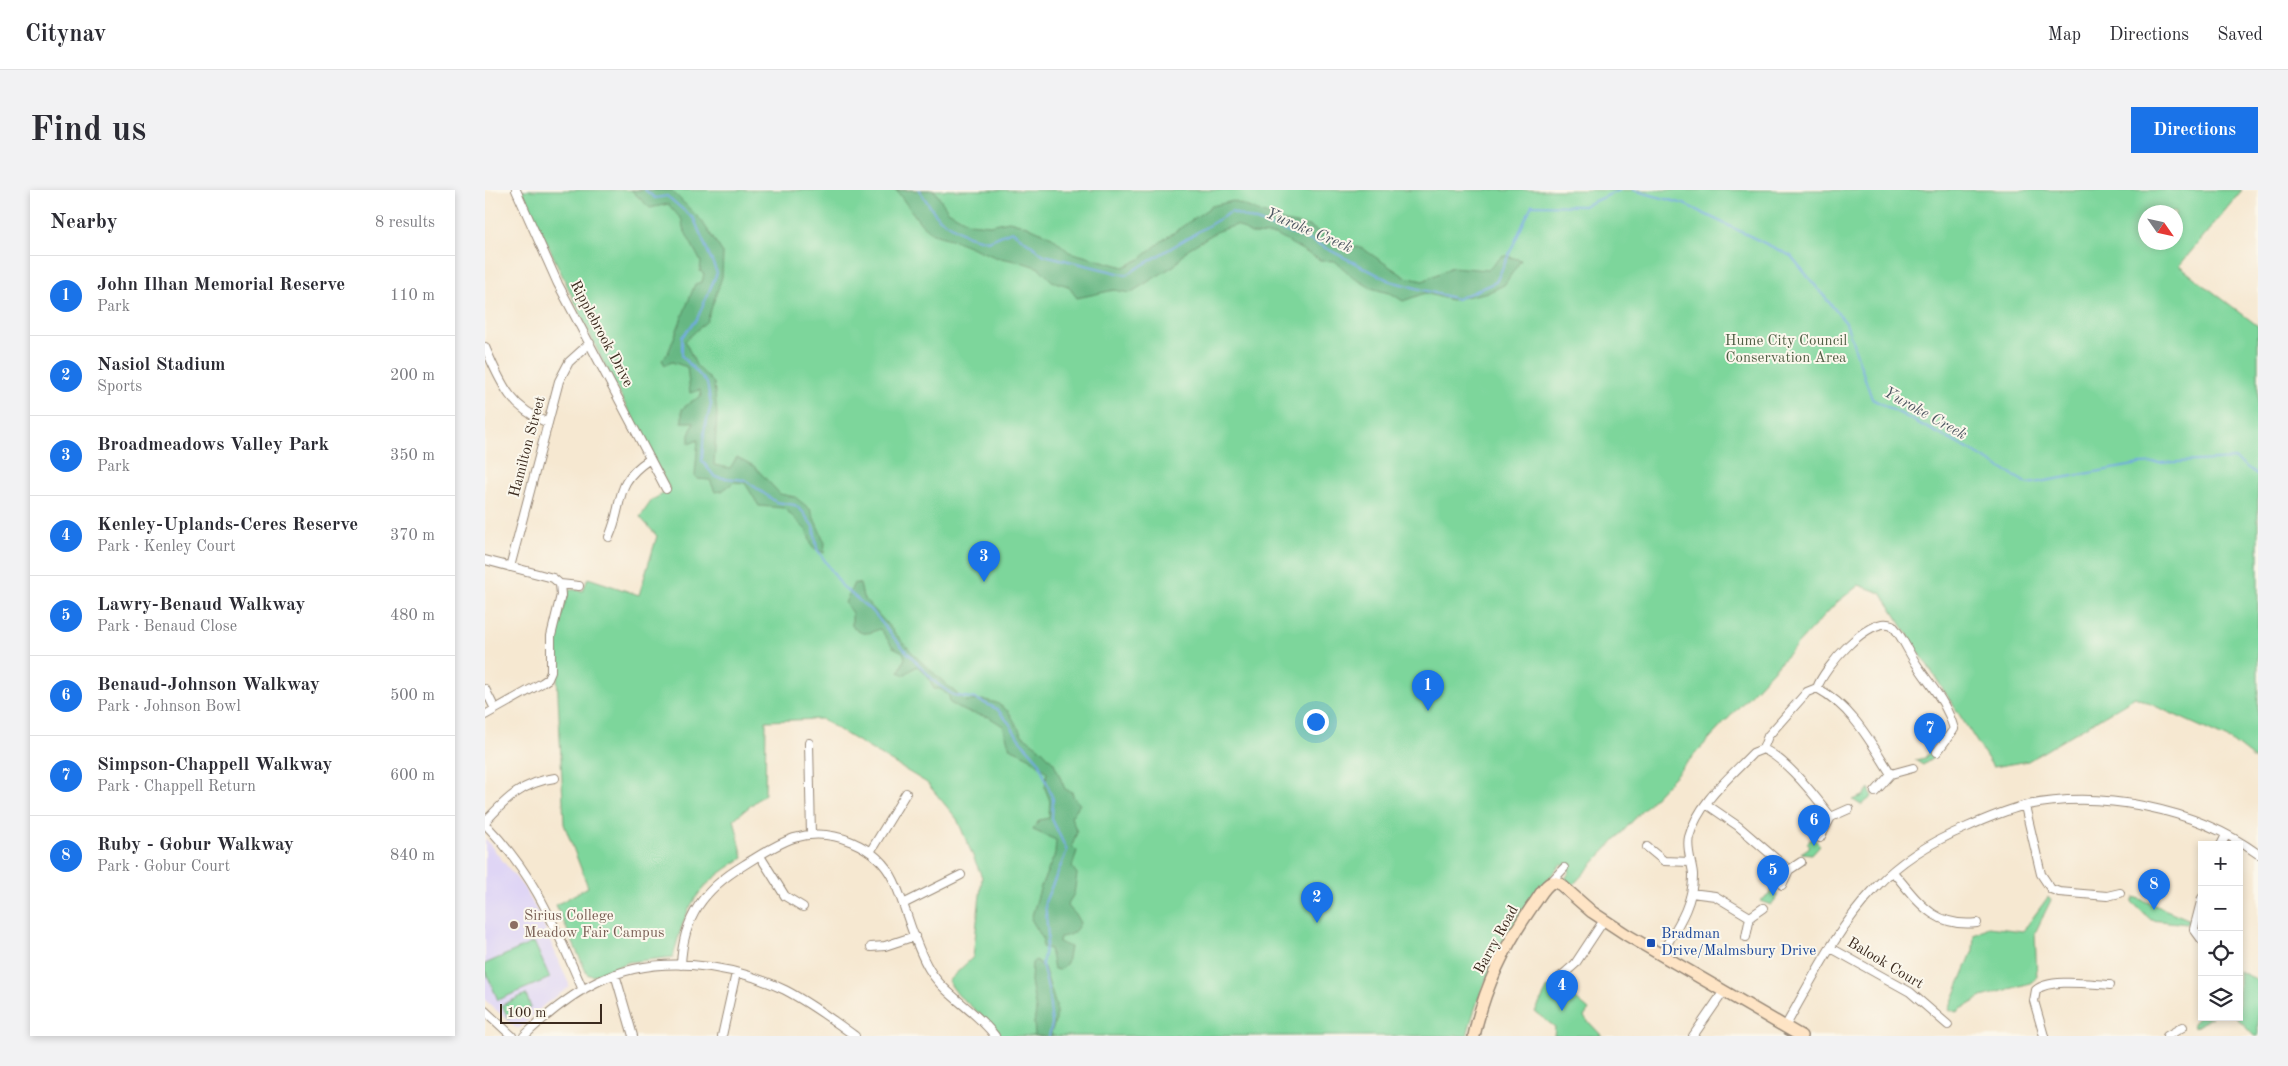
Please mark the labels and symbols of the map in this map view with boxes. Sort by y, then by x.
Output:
north arrow [2138,205,2183,250]
water label: Yuroke Creek [1263,206,1355,256]
street label: Ripplebrook Drive [567,278,635,390]
park label: Hume City Council Conservation Area [1725,334,1847,366]
water label: Yuroke Creek [1881,385,1969,443]
street label: Hamilton Street [507,395,549,499]
pin: 3 [968,541,1000,582]
pin: 1 [1412,670,1444,711]
your location [1303,709,1329,735]
pin: 7 [1914,713,1946,754]
pin: 6 [1798,805,1830,846]
pin: 5 [1757,855,1789,896]
pin: 8 [2138,869,2170,910]
pin: 2 [1301,882,1333,923]
street label: Barry Road [1472,903,1522,977]
place label: Sirius College Meadow Fair Campus [524,909,664,941]
marker: Sirius College Meadow Fair Campus [508,919,520,931]
place label: Bradman Drive/Malmsbury Drive [1661,927,1816,959]
street label: Balook Court [1844,936,1926,992]
marker: Bradman Drive/Malmsbury Drive [1645,937,1657,949]
pin: 4 [1546,970,1578,1011]
scale bar [500,1001,603,1024]

